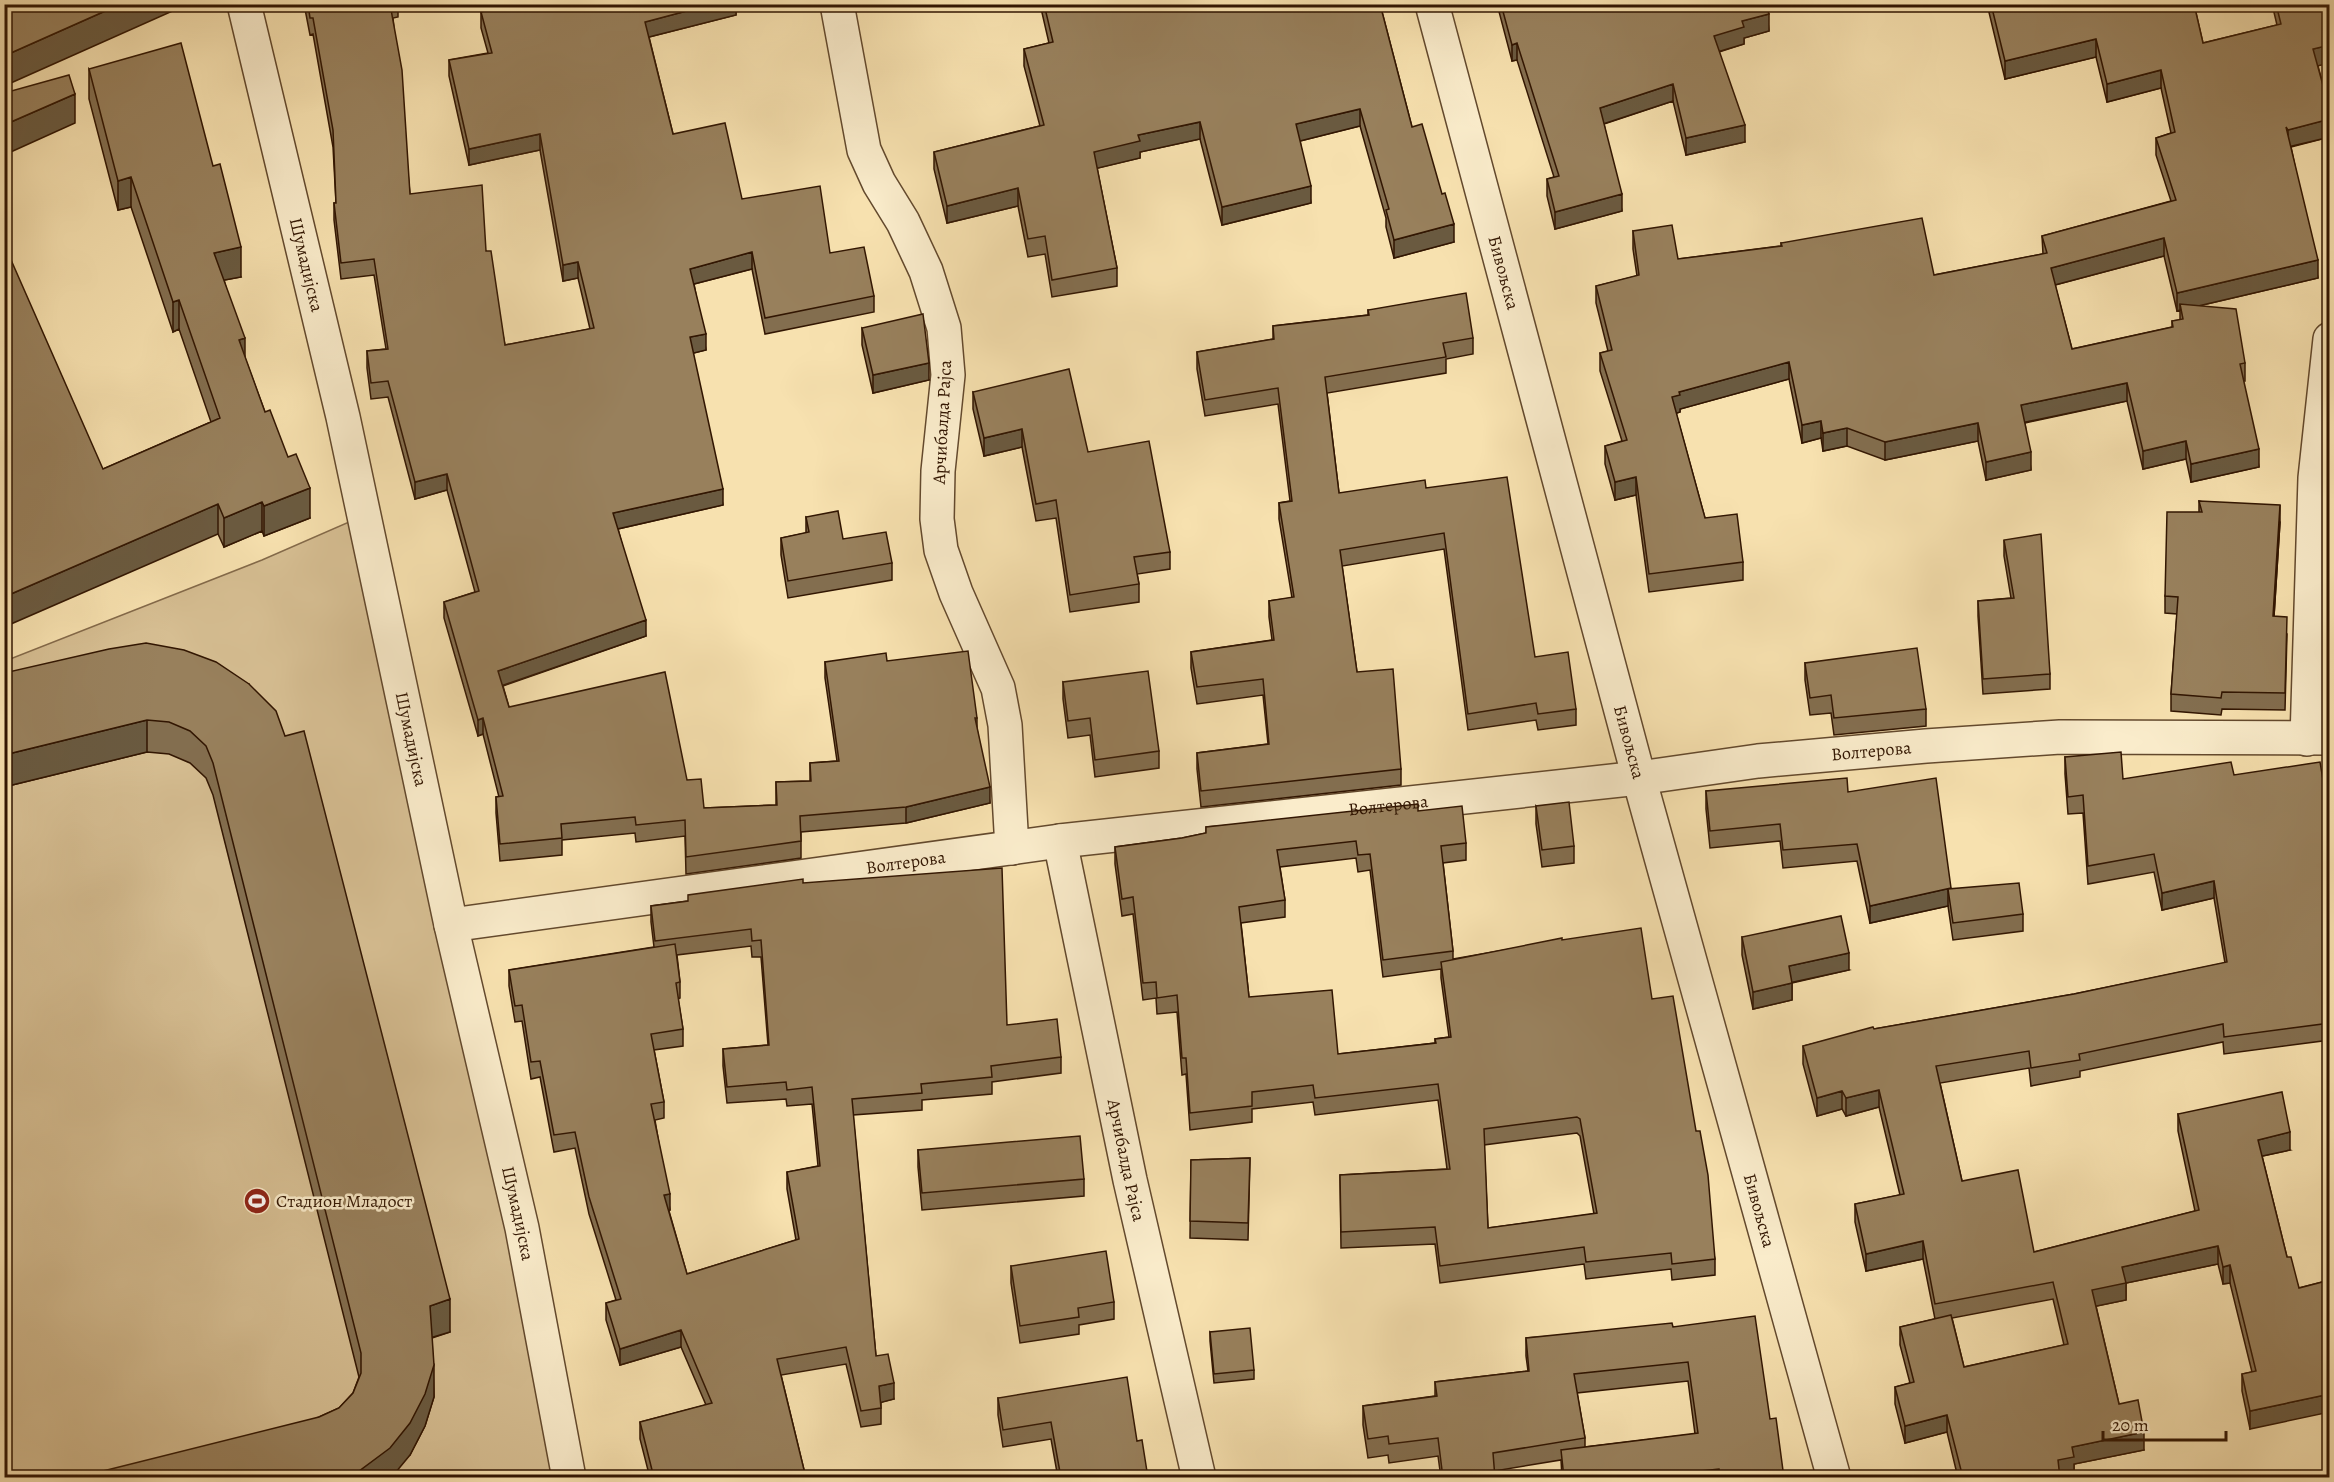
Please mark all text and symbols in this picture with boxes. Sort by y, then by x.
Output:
street label: Шумадијска [284,215,330,315]
street label: Бивољска [1482,233,1525,313]
street label: Арчибалда Рајса [927,359,957,486]
street label: Шумадијска [390,690,433,789]
street label: Бивољска [1608,702,1651,782]
street label: Волтерова [1830,735,1913,766]
street label: Волтерова [1347,789,1430,822]
street label: Волтерова [864,845,948,880]
street label: Арчибалда Рајса [1101,1096,1151,1224]
street label: Шумадијска [496,1164,540,1263]
street label: Бивољска [1738,1171,1781,1251]
sports icon: Стадион Младост [242,1186,272,1216]
place label: Стадион Младост [276,1189,412,1213]
scale bar [2103,1404,2226,1442]
text: 20 m [2112,1413,2149,1437]

